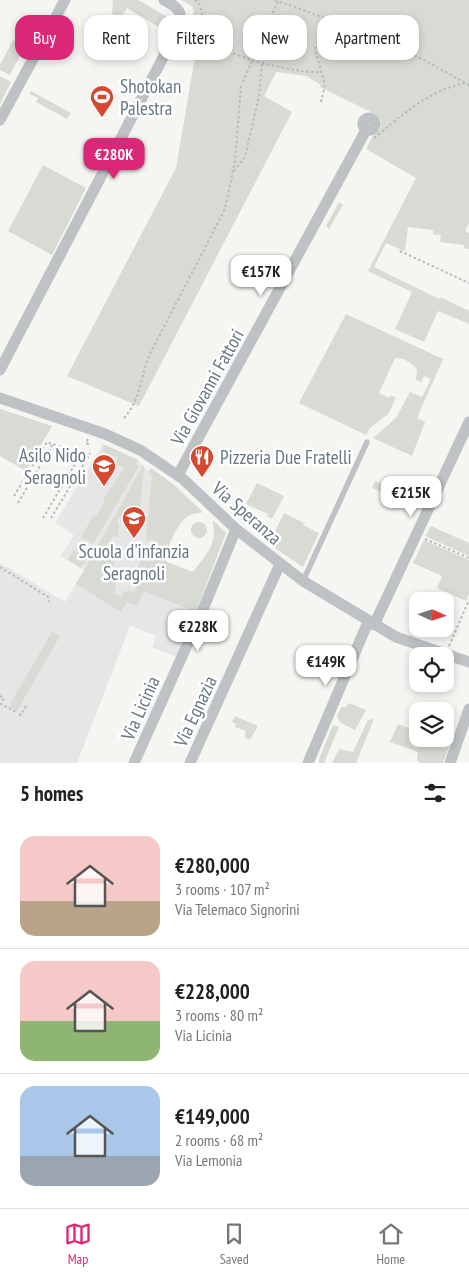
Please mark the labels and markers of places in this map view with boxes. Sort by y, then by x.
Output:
place label: Shotokan Palestra [120,74,181,120]
sports icon: Shotokan Palestra [89,84,115,118]
pin: €280K [79,138,149,180]
pin: €157K [226,254,296,297]
place label: Asilo Nido Seragnoli [19,443,86,489]
restaurant icon: Pizzeria Due Fratelli [189,444,215,478]
place label: Pizzeria Due Fratelli [220,445,352,469]
school or university icon: Asilo Nido Seragnoli [91,453,117,487]
pin: €215K [376,476,446,518]
school or university icon: Scuola d'infanzia Seragnoli [121,505,147,539]
place label: Scuola d'infanzia Seragnoli [79,539,189,585]
pin: €228K [163,610,233,652]
pin: €149K [291,644,361,687]

